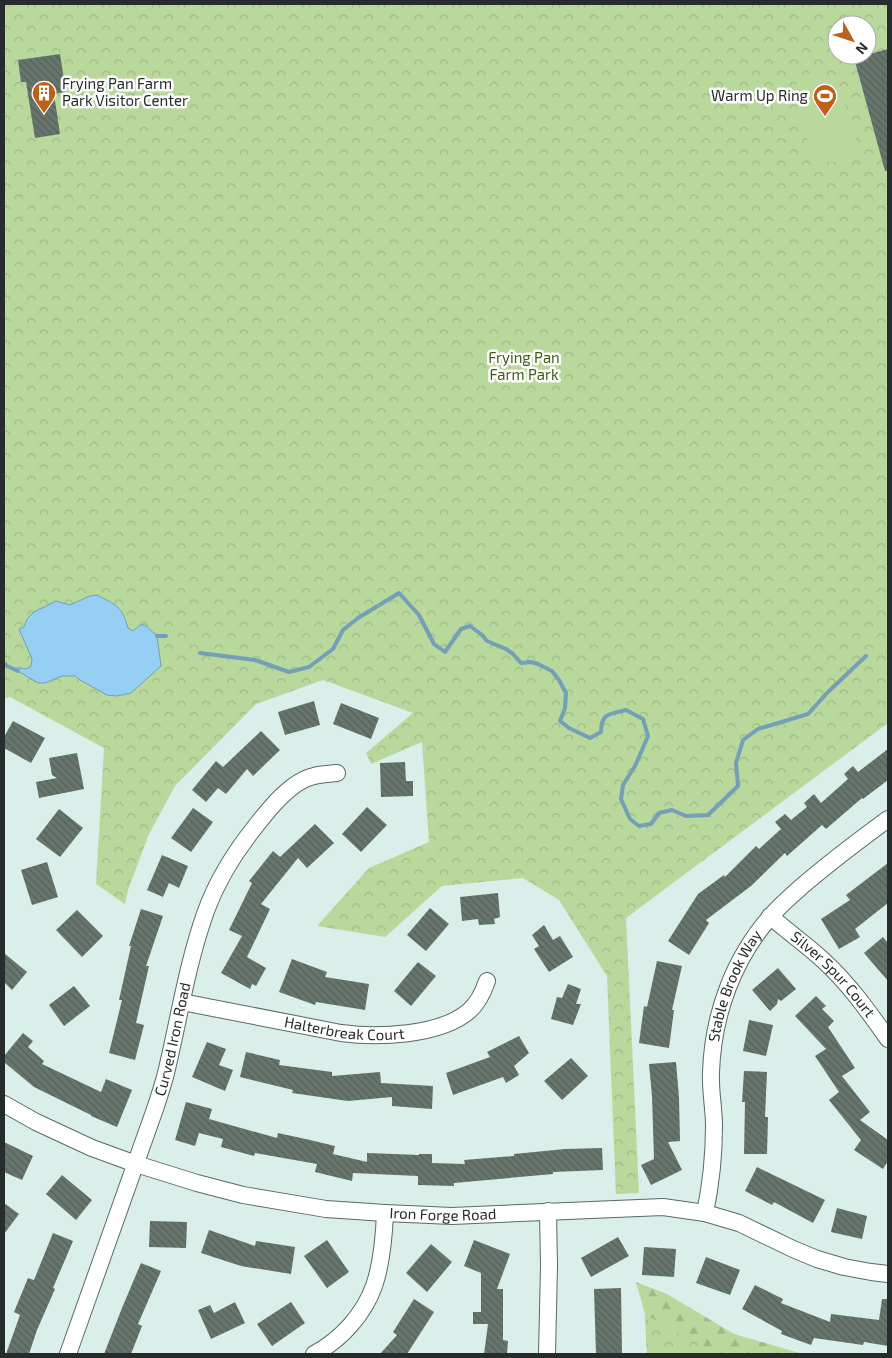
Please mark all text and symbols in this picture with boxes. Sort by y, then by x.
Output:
north arrow [827,15,877,65]
text: N [853,39,872,58]
place label: Frying Pan Farm Park Visitor Center [62,74,188,109]
building icon: Frying Pan Farm Park Visitor Center [31,80,57,114]
sports icon: Warm Up Ring [812,83,838,117]
place label: Warm Up Ring [711,86,809,104]
park label: Frying Pan Farm Park [488,348,560,383]
street label: Stable Brook Way [704,926,765,1043]
street label: Silver Spur Court [788,927,880,1021]
street label: Curved Iron Road [150,981,194,1098]
street label: Halterbreak Court [283,1012,406,1043]
street label: Iron Forge Road [389,1203,497,1224]

